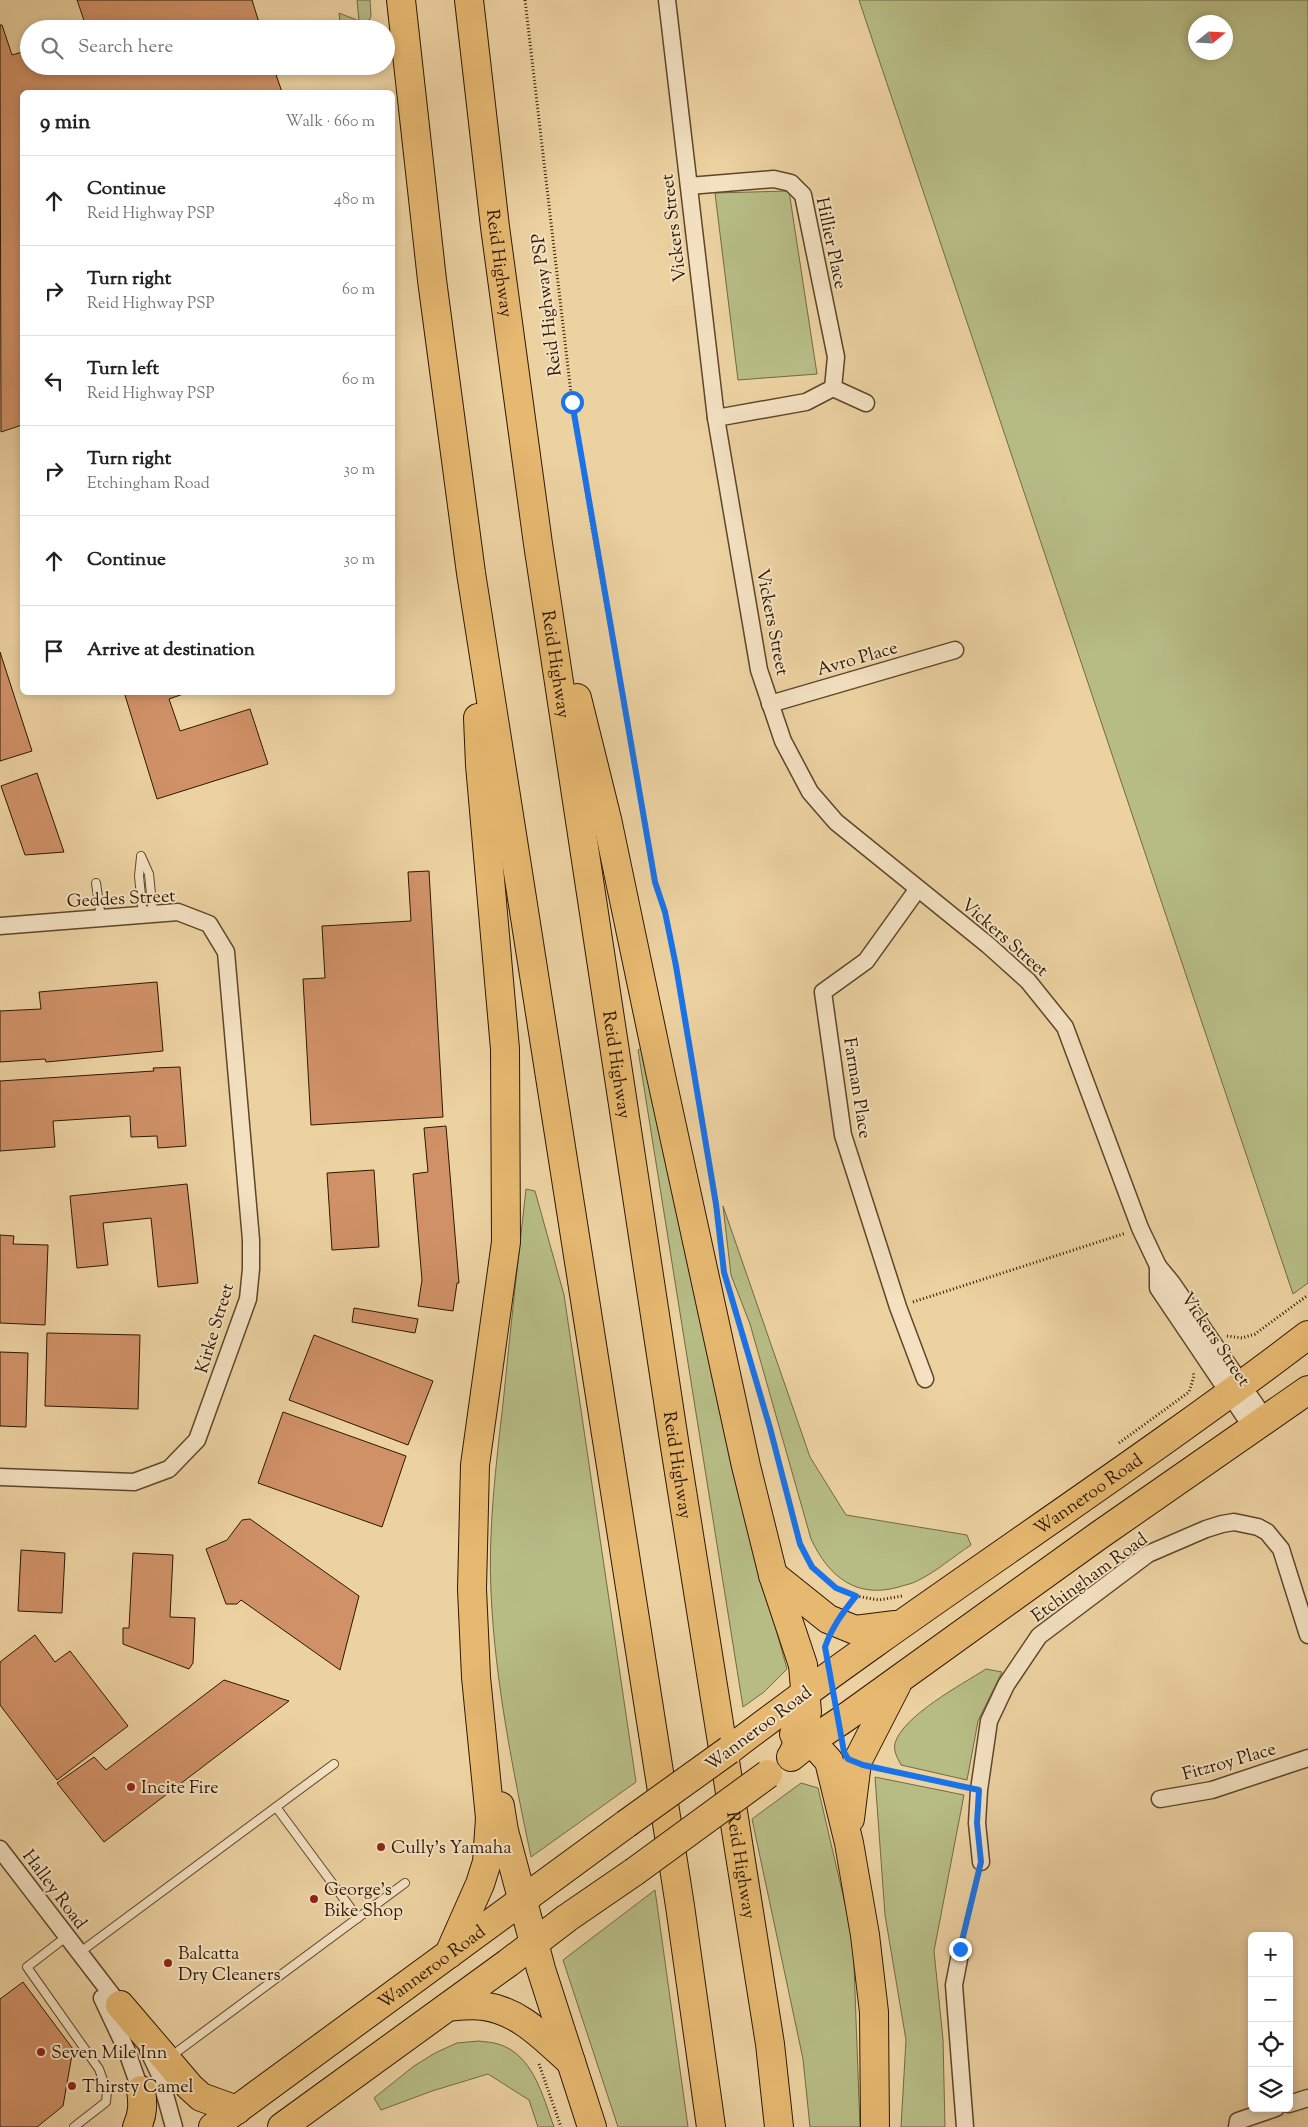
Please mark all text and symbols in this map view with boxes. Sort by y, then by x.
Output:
north arrow [1188,15,1233,60]
search box [20,20,395,75]
icon: search [38,34,66,62]
text: Search here [78,34,173,61]
text: 9 min [40,108,90,138]
text: Walk · 660 m [286,111,375,134]
street label: Vickers Street [655,172,695,283]
text: Continue [87,176,166,203]
icon: ahead [40,187,68,215]
text: 480 m [334,189,375,212]
street label: Hillier Place [808,195,852,292]
text: Reid Highway PSP [87,203,215,226]
street label: Reid Highway [478,208,518,319]
street label: Reid Highway PSP [526,232,570,378]
text: Turn right [87,266,171,293]
icon: right [40,277,68,305]
text: 60 m [342,279,375,302]
text: Reid Highway PSP [87,293,215,316]
text: Turn left [87,356,159,383]
icon: left [40,367,68,395]
text: 60 m [342,369,375,392]
text: Reid Highway PSP [87,383,215,406]
route start [561,391,584,414]
text: Turn right [87,446,171,473]
icon: right [40,457,68,485]
text: 30 m [344,459,375,482]
text: Etchingham Road [87,473,210,496]
icon: ahead [40,547,68,575]
text: Continue [87,547,166,574]
text: 30 m [344,549,375,572]
street label: Vickers Street [748,567,794,678]
street label: Reid Highway [533,609,575,720]
street label: Avro Place [814,636,901,684]
icon: arrive [40,637,68,665]
text: Arrive at destination [87,637,255,664]
street label: Geddes Street [66,884,176,916]
street label: Vickers Street [954,893,1053,984]
street label: Reid Highway [594,1009,636,1121]
street label: Farman Place [835,1036,877,1141]
street label: Kirke Street [190,1280,242,1377]
street label: Vickers Street [1173,1288,1255,1392]
street label: Reid Highway [655,1410,697,1521]
street label: Wanneroo Road [1029,1448,1149,1543]
street label: Etchingham Road [1027,1528,1154,1630]
street label: Wanneroo Road [700,1681,818,1778]
street label: Fitzroy Place [1180,1737,1279,1789]
place label: Incite Fire [141,1776,219,1802]
marker: Incite Fire [125,1781,137,1793]
street label: Reid Highway [718,1810,761,1921]
place label: Cully's Yamaha [391,1836,512,1862]
marker: Cully's Yamaha [375,1841,387,1853]
street label: Halley Road [15,1845,92,1935]
place label: George's Bike Shop [324,1878,403,1925]
marker: George's Bike Shop [308,1893,320,1905]
street label: Wanneroo Road [374,1920,492,2017]
map controls [1248,1932,1293,2112]
button: + [1248,1932,1293,1977]
route end [949,1938,972,1961]
place label: Balcatta Dry Cleaners [178,1942,281,1989]
marker: Balcatta Dry Cleaners [162,1957,174,1969]
button: − [1248,1977,1293,2022]
button: locate [1248,2022,1293,2067]
place label: Seven Mile Inn [51,2041,168,2067]
marker: Seven Mile Inn [35,2046,47,2058]
button: layers [1248,2067,1293,2112]
place label: Thirsty Camel [82,2075,194,2101]
marker: Thirsty Camel [66,2080,78,2092]

